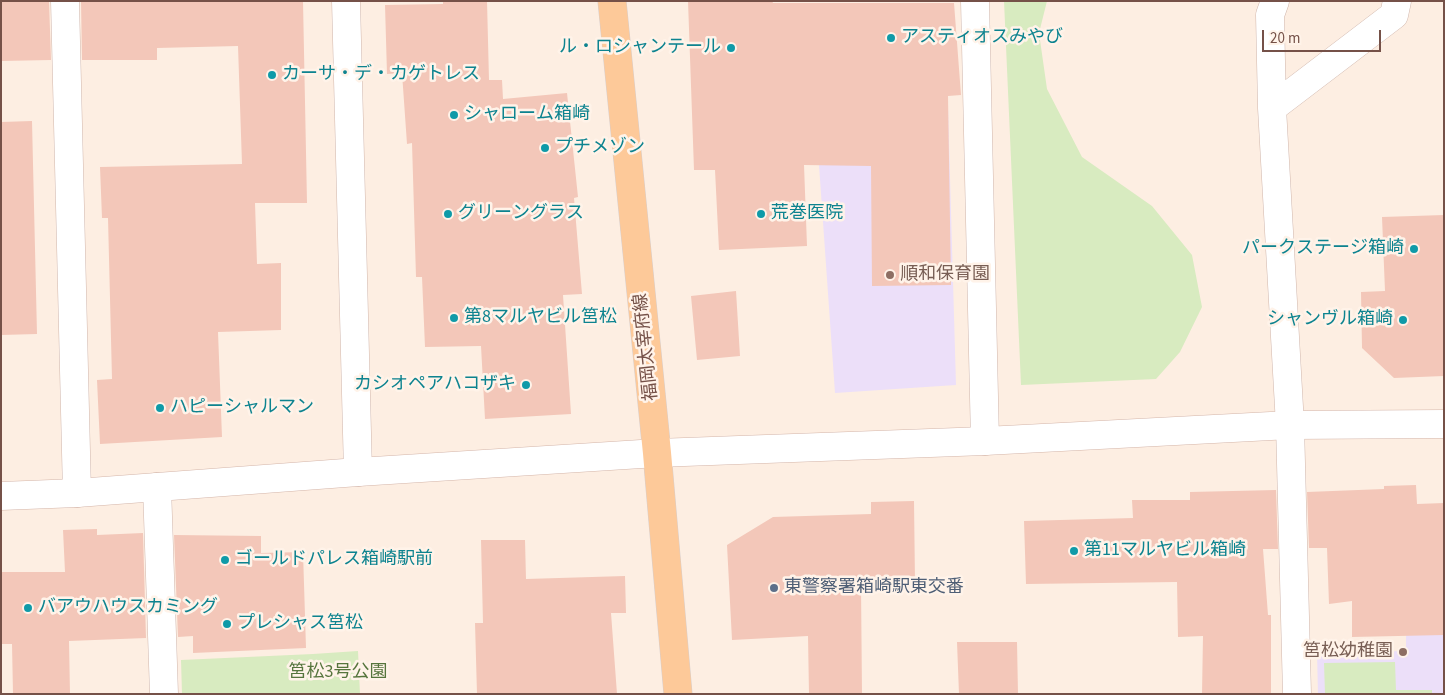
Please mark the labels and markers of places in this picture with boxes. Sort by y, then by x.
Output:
place label: アスティオスみやび [901,27,1063,49]
marker: アスティオスみやび [885,32,897,44]
place label: ル・ロシャンテール [559,37,721,59]
marker: ル・ロシャンテール [725,42,737,54]
place label: カーサ・デ・カゲトレス [282,64,480,86]
marker: カーサ・デ・カゲトレス [266,69,278,81]
place label: シャローム箱崎 [464,104,590,126]
marker: シャローム箱崎 [448,109,460,121]
place label: プチメゾン [555,137,645,159]
marker: プチメゾン [539,142,551,154]
place label: グリーングラス [458,203,584,225]
place label: 荒巻医院 [771,203,843,225]
marker: グリーングラス [442,208,454,220]
marker: 荒巻医院 [755,208,767,220]
place label: パークステージ箱崎 [1242,238,1404,260]
marker: パークステージ箱崎 [1408,243,1420,255]
place label: 順和保育園 [900,264,990,286]
marker: 順和保育園 [884,269,896,281]
place label: 第8マルヤビル筥松 [464,307,617,329]
place label: シャンヴル箱崎 [1267,309,1393,331]
marker: 第8マルヤビル筥松 [448,312,460,324]
marker: シャンヴル箱崎 [1397,314,1409,326]
place label: カシオペアハコザキ [354,374,516,396]
marker: カシオペアハコザキ [520,379,532,391]
place label: ハピーシャルマン [170,397,314,419]
marker: ハピーシャルマン [154,402,166,414]
place label: 第11マルヤビル箱崎 [1084,540,1246,562]
marker: 第11マルヤビル箱崎 [1068,545,1080,557]
place label: ゴールドパレス箱崎駅前 [235,549,433,571]
marker: ゴールドパレス箱崎駅前 [219,554,231,566]
place label: 東警察署箱崎駅東交番 [784,577,964,599]
marker: 東警察署箱崎駅東交番 [768,582,780,594]
place label: バアウハウスカミング [38,597,218,619]
marker: バアウハウスカミング [22,602,34,614]
place label: プレシャス筥松 [237,613,363,635]
marker: プレシャス筥松 [221,618,233,630]
place label: 筥松幼稚園 [1303,641,1393,663]
marker: 筥松幼稚園 [1397,646,1409,658]

